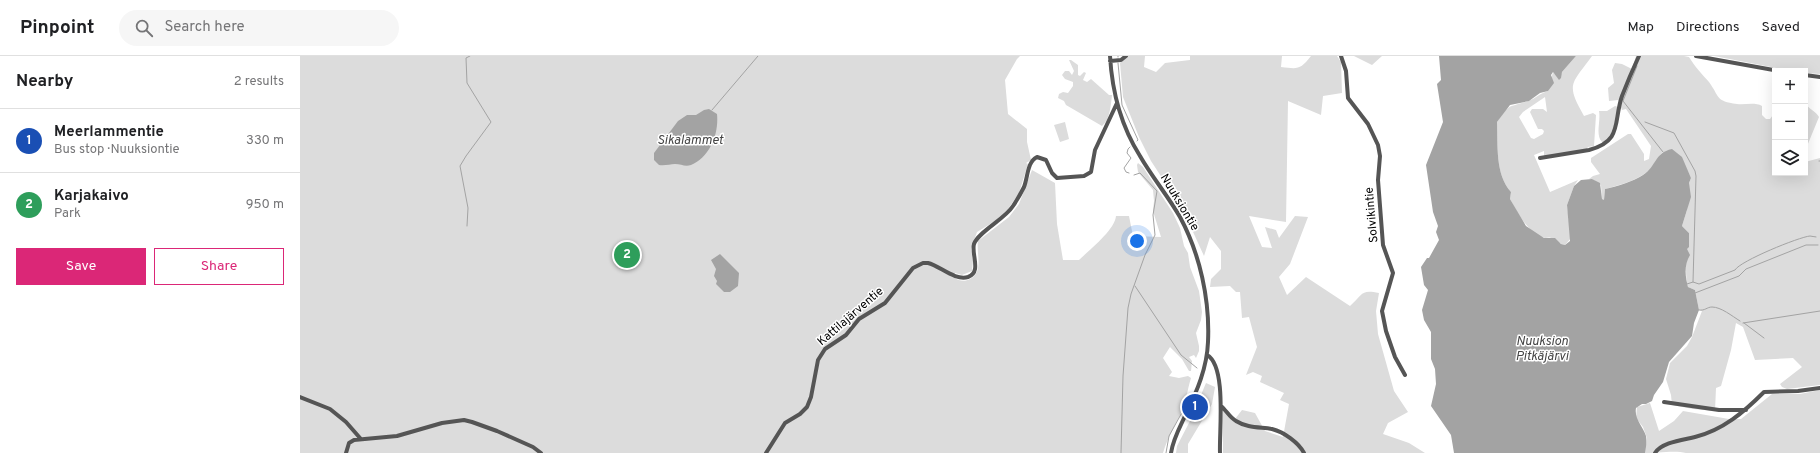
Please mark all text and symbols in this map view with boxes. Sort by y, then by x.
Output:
search box [119,10,399,46]
text: Pinpoint [20,16,95,40]
icon: search [133,17,155,39]
text: Search here [165,18,245,37]
text: Map [1628,19,1654,36]
text: Directions [1676,19,1740,36]
text: Saved [1762,19,1800,36]
map controls [1772,68,1808,176]
button: + [1772,68,1808,104]
text: Nearby [16,71,73,93]
text: 2 results [234,74,284,90]
button: − [1772,104,1808,140]
text: Meerlammentie [54,123,164,142]
text: 1 [26,133,32,149]
text: 330 m [246,133,284,149]
water label: Sikalammet [657,133,724,149]
button: layers [1772,140,1808,176]
text: Bus stop · Nuuksiontie [54,142,180,158]
street label: Nuuksiontie [1156,171,1202,234]
street label: Solvikintie [1362,186,1382,243]
text: Karjakaivo [54,187,129,206]
text: 2 [25,197,33,213]
text: 950 m [246,197,284,213]
text: Park [54,206,81,222]
your location [1127,231,1147,251]
pin: 2 [614,240,640,270]
button: Save [16,248,146,285]
button: Share [154,248,284,285]
street label: Kattilajärventie [814,284,887,350]
water label: Nuuksion Pitkäjärvi [1516,334,1569,365]
pin: 1 [1182,392,1208,422]

